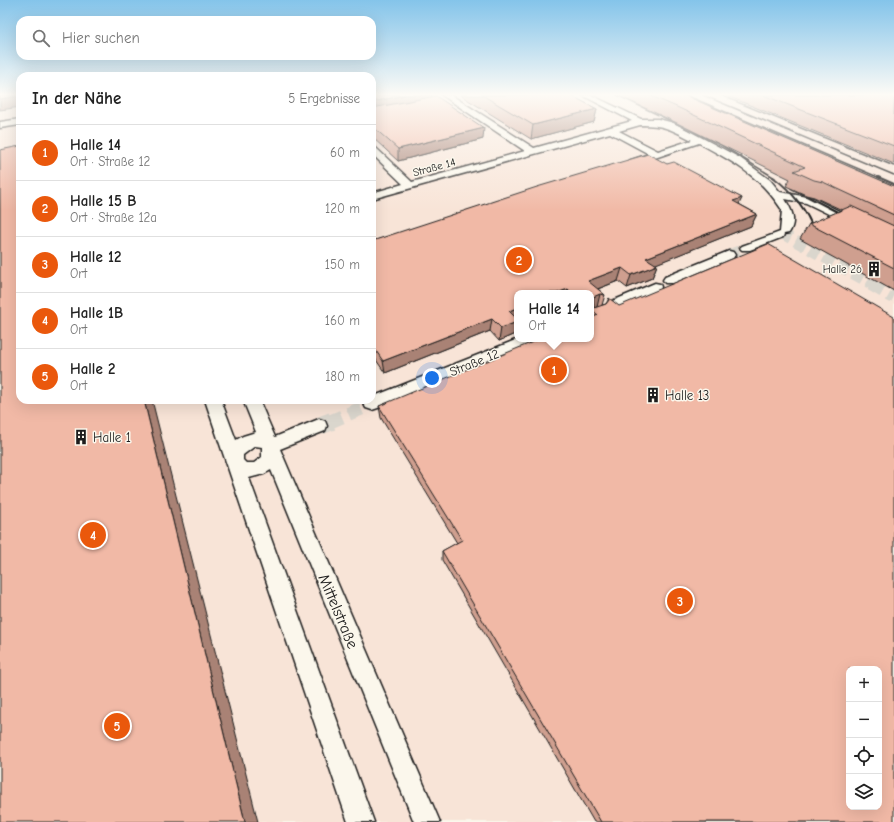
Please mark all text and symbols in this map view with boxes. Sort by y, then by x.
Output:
search box [16,16,376,60]
icon: search [30,27,52,49]
text: Hier suchen [62,29,140,47]
text: In der Nähe [32,89,121,108]
text: 5 Ergebnisse [288,91,360,106]
text: Halle 14 [70,136,121,154]
text: 1 [42,145,48,160]
text: 60 m [330,145,360,160]
text: Ort · Straße 12 [70,154,150,169]
street label: Straße 14 [411,156,457,179]
text: Halle 15 B [70,192,136,210]
text: 2 [42,201,48,216]
text: 120 m [325,201,360,216]
text: Ort · Straße 12a [70,210,157,225]
pin: 2 [506,245,532,275]
text: Halle 12 [70,248,121,266]
text: 3 [42,257,48,272]
text: 150 m [325,257,360,272]
building icon: Halle 26 [865,260,883,278]
place label: Halle 26 [823,263,862,276]
text: Ort [70,266,87,281]
popup [514,290,594,342]
text: Halle 14 [529,300,579,318]
text: Halle 1B [70,304,123,322]
text: 4 [42,313,48,328]
text: 160 m [325,313,360,328]
text: Ort [529,318,546,333]
text: Ort [70,322,87,337]
street label: Straße 12 [447,346,501,379]
pin: 1 [541,355,567,385]
text: Halle 2 [70,360,116,378]
your location [422,368,442,388]
text: 5 [42,369,48,384]
text: 180 m [325,369,360,384]
text: Ort [70,378,87,393]
building icon: Halle 13 [644,386,662,404]
place label: Halle 13 [665,388,709,403]
building icon: Halle 1 [72,428,90,446]
place label: Halle 1 [93,430,131,445]
pin: 4 [80,520,106,550]
street label: Mittelstraße [314,571,362,651]
pin: 3 [667,586,693,616]
map controls [846,666,882,810]
button: + [846,666,882,702]
button: − [846,702,882,738]
pin: 5 [104,711,130,741]
button: locate [846,738,882,774]
button: layers [846,774,882,810]

